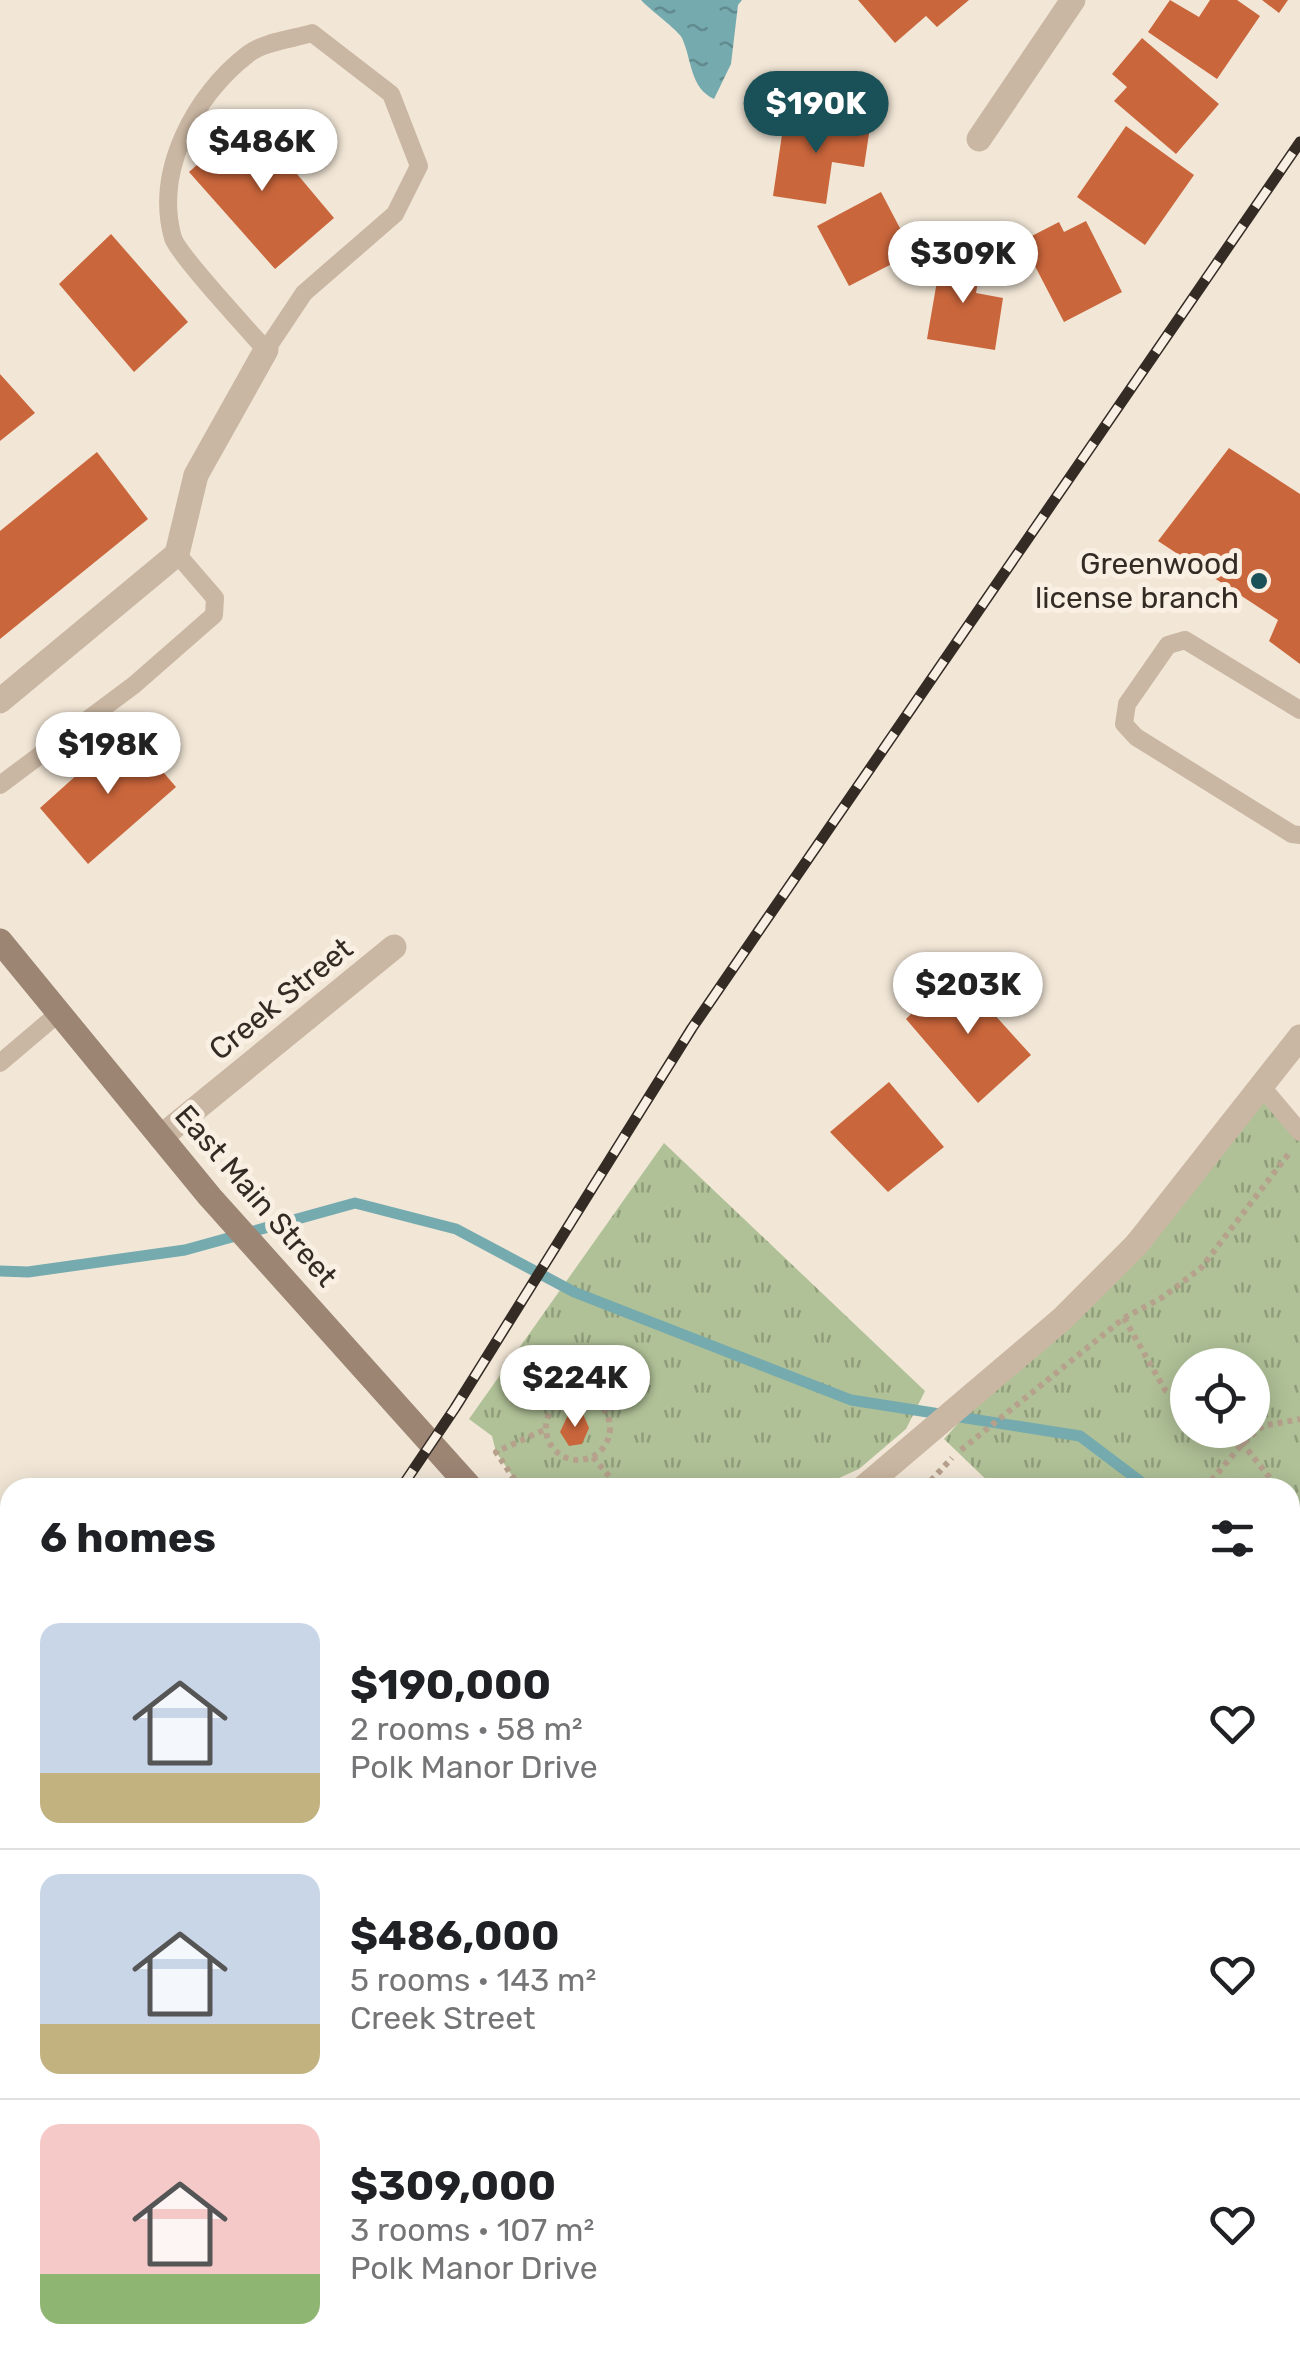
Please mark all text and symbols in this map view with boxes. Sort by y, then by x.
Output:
pin: $190K [746,71,886,156]
text: $190K [766,84,866,122]
pin: $486K [192,109,332,194]
text: $486K [209,122,315,160]
pin: $309K [893,221,1033,306]
text: $309K [910,234,1016,272]
place label: Greenwood license branch [1035,546,1239,616]
marker: Greenwood license branch [1248,570,1270,592]
pin: $198K [38,712,178,797]
text: $198K [58,725,158,763]
street label: Creek Street [202,930,360,1068]
pin: $203K [898,952,1038,1037]
text: $203K [915,965,1021,1003]
street label: East Main Street [167,1098,345,1294]
pin: $224K [505,1345,645,1430]
map controls [1170,1348,1270,1448]
button: locate [1170,1348,1270,1448]
text: $224K [522,1358,628,1396]
icon: filters [1205,1511,1260,1566]
text: 6 homes [40,1513,216,1563]
text: $190,000 [350,1660,551,1710]
icon: home [120,1663,240,1783]
icon: heart [1205,1696,1260,1751]
text: 2 rooms · 58 m² [350,1710,583,1748]
text: Polk Manor Drive [350,1748,598,1786]
text: $486,000 [350,1911,560,1961]
icon: home [120,1914,240,2034]
icon: heart [1205,1947,1260,2002]
text: 5 rooms · 143 m² [350,1961,596,1999]
text: Creek Street [350,1999,536,2037]
text: $309,000 [350,2161,556,2211]
icon: home [120,2164,240,2284]
icon: heart [1205,2197,1260,2252]
text: 3 rooms · 107 m² [350,2211,594,2249]
text: Polk Manor Drive [350,2249,598,2287]

